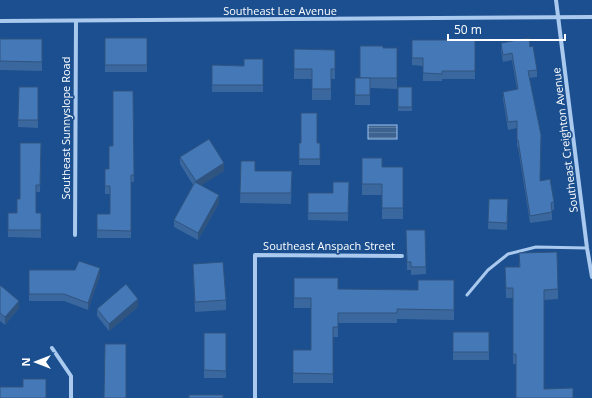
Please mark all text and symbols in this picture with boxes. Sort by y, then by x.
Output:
street label: Southeast Lee Avenue [223,3,337,18]
scale bar [448,16,565,42]
text: 50 m [454,21,482,38]
street label: Southeast Sunnyslope Road [58,57,73,199]
street label: Southeast Creighton Avenue [548,67,581,213]
street label: Southeast Anspach Street [263,238,395,253]
north arrow [16,342,56,382]
text: N [18,358,33,366]

